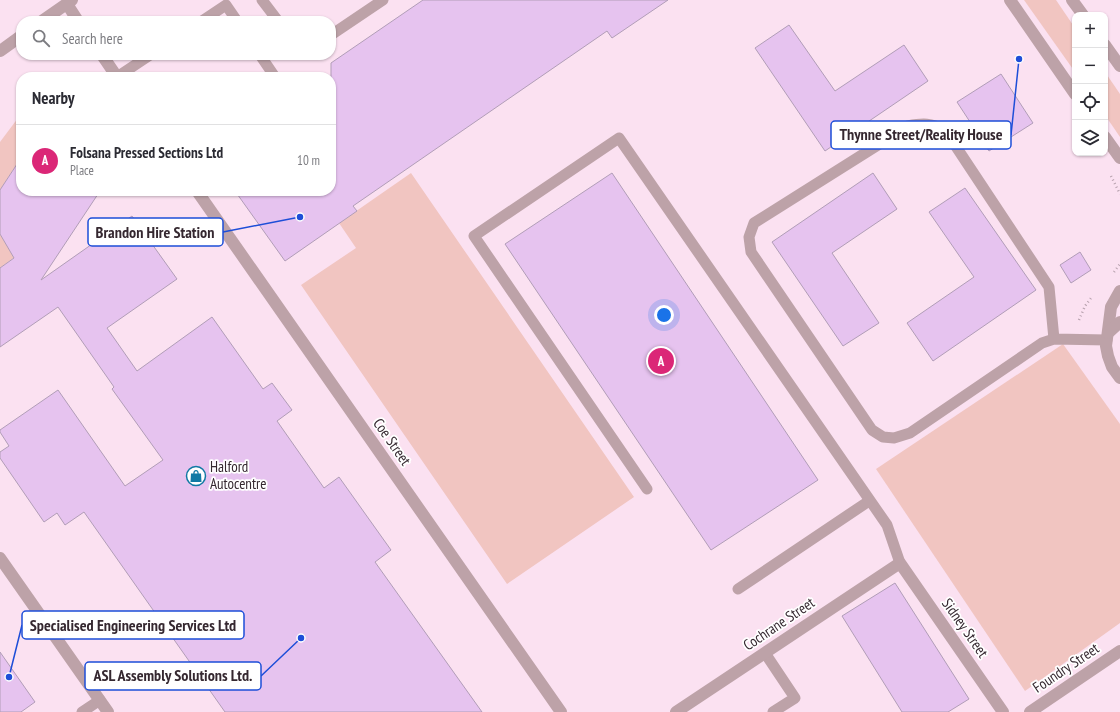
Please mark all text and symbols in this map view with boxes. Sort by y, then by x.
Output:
map controls [1072,12,1108,156]
button: + [1072,12,1108,48]
search box [16,16,336,60]
icon: search [30,27,52,49]
text: Search here [62,29,123,48]
button: − [1072,48,1108,84]
button: locate [1072,84,1108,120]
text: Nearby [32,87,75,109]
button: layers [1072,120,1108,156]
callout: Thynne Street/Reality House [831,121,1011,149]
text: Thynne Street/Reality House [839,124,1003,144]
text: Folsana Pressed Sections Ltd [70,143,223,162]
text: A [42,152,48,169]
text: 10 m [297,152,320,169]
text: Place [70,162,94,179]
callout: Brandon Hire Station [88,218,223,246]
text: Brandon Hire Station [96,222,214,242]
your location [654,305,674,325]
pin: A [648,346,674,376]
street label: Coe Street [369,414,415,469]
place label: Halford Autocentre [210,457,266,493]
shop icon: Halford Autocentre [185,465,207,487]
street label: Cochrane Street [739,593,818,654]
street label: Sidney Street [938,594,993,661]
callout: Specialised Engineering Services Ltd [22,611,244,639]
text: Specialised Engineering Services Ltd [30,615,236,635]
street label: Foundry Street [1029,639,1102,697]
callout: ASL Assembly Solutions Ltd. [85,662,261,690]
text: ASL Assembly Solutions Ltd. [93,665,252,685]

